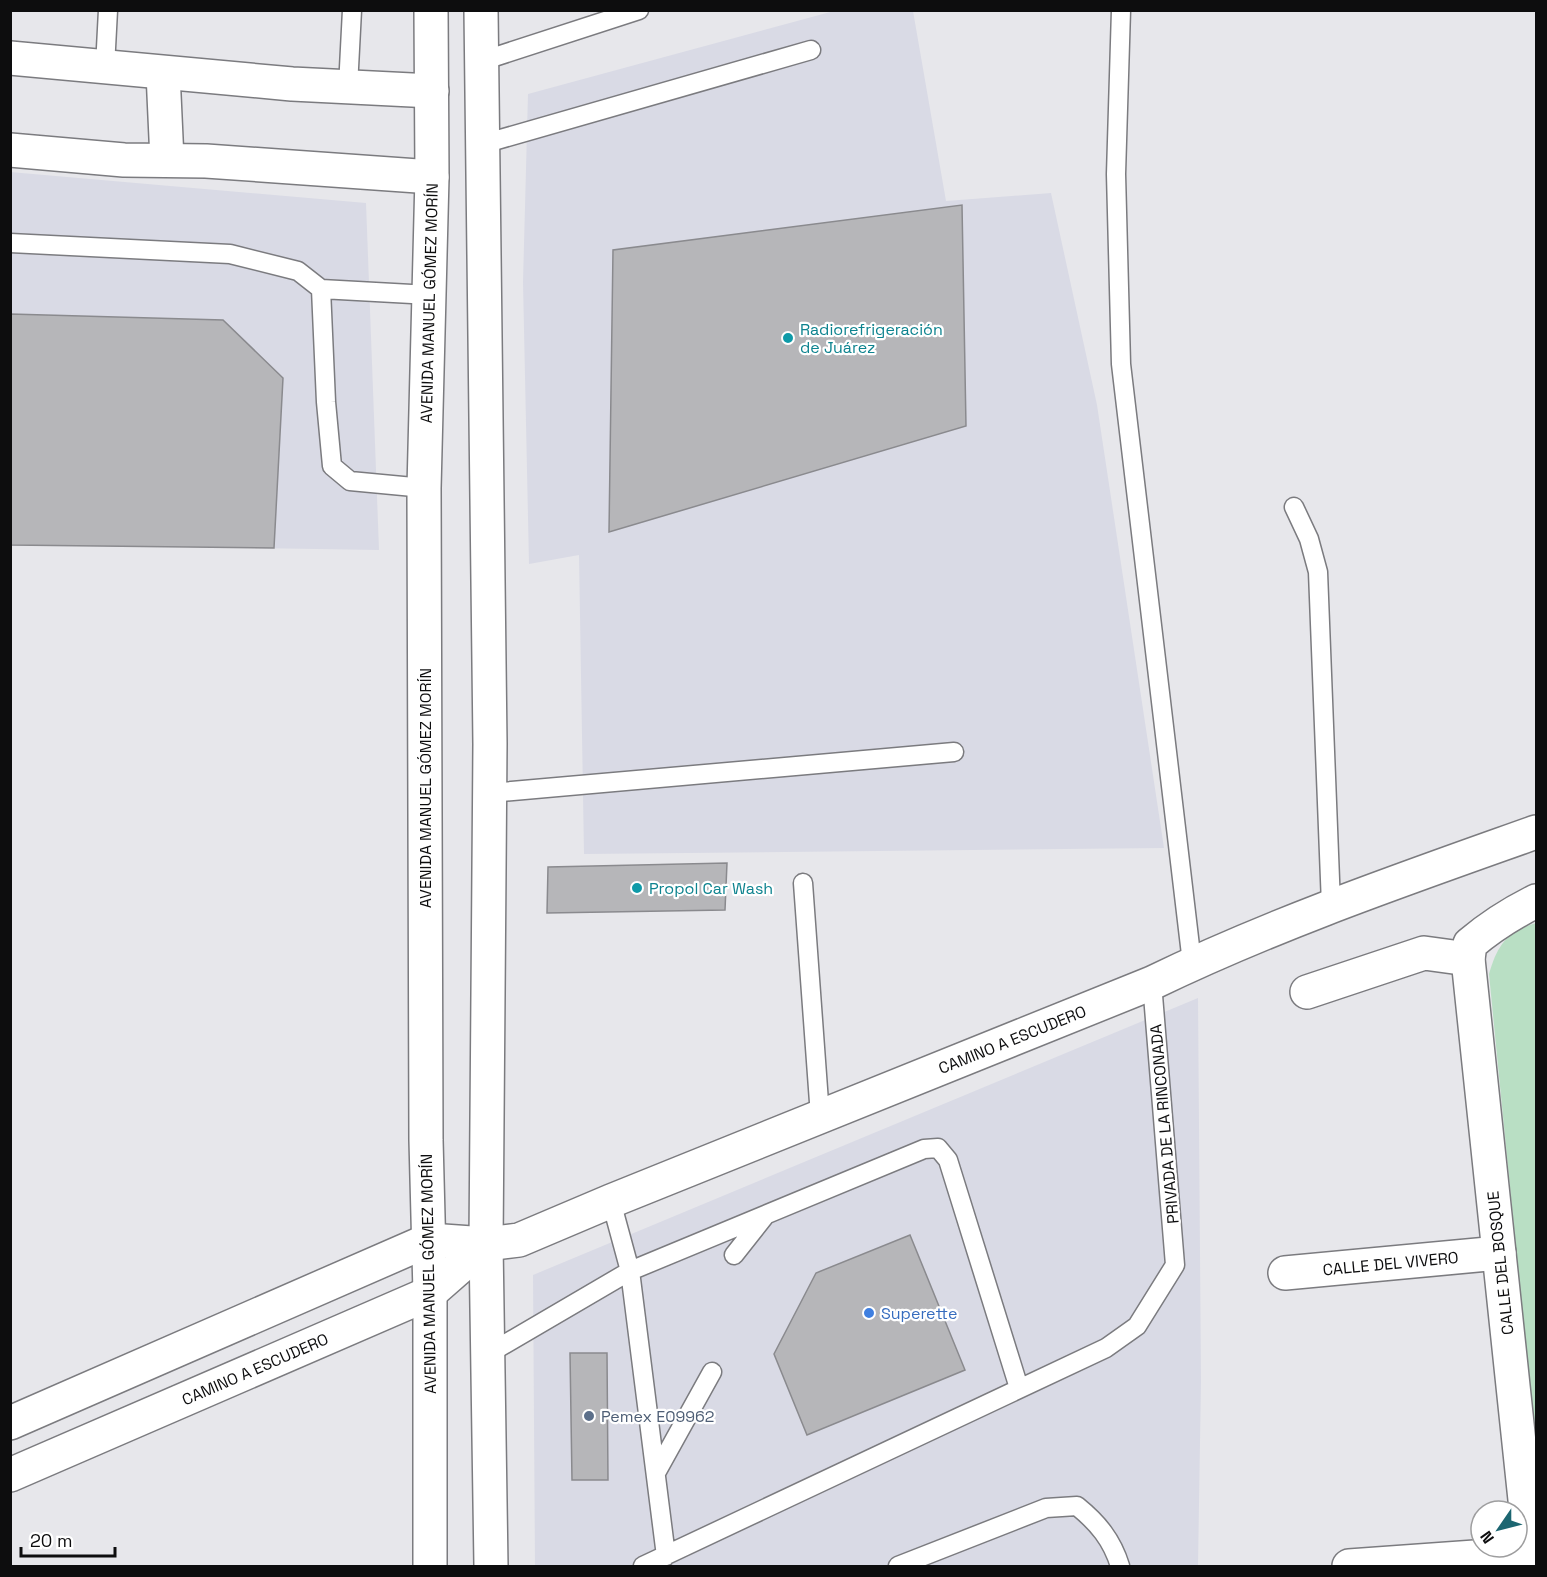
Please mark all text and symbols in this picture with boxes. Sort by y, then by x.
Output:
street label: AVENIDA MANUEL GÓMEZ MORÍN [416,183,443,424]
place label: Radiorefrigeración de Juárez [800,319,943,358]
marker: Radiorefrigeración de Juárez [781,331,795,345]
street label: AVENIDA MANUEL GÓMEZ MORÍN [415,668,436,908]
place label: Propol Car Wash [649,878,773,899]
marker: Propol Car Wash [630,881,644,895]
street label: CAMINO A ESCUDERO [935,1001,1089,1079]
street label: PRIVADA DE LA RINCONADA [1145,1023,1184,1225]
street label: AVENIDA MANUEL GÓMEZ MORÍN [416,1154,441,1394]
street label: CALLE DEL BOSQUE [1483,1190,1518,1336]
street label: CALLE DEL VIVERO [1322,1247,1459,1280]
place label: Superette [881,1303,958,1324]
marker: Superette [862,1306,876,1320]
street label: CAMINO A ESCUDERO [179,1328,332,1410]
place label: Pemex E09962 [601,1406,714,1427]
marker: Pemex E09962 [582,1409,596,1423]
north arrow [1469,1499,1529,1559]
scale bar [21,1520,116,1558]
text: N [1475,1527,1499,1548]
text: 20 m [30,1529,73,1552]

